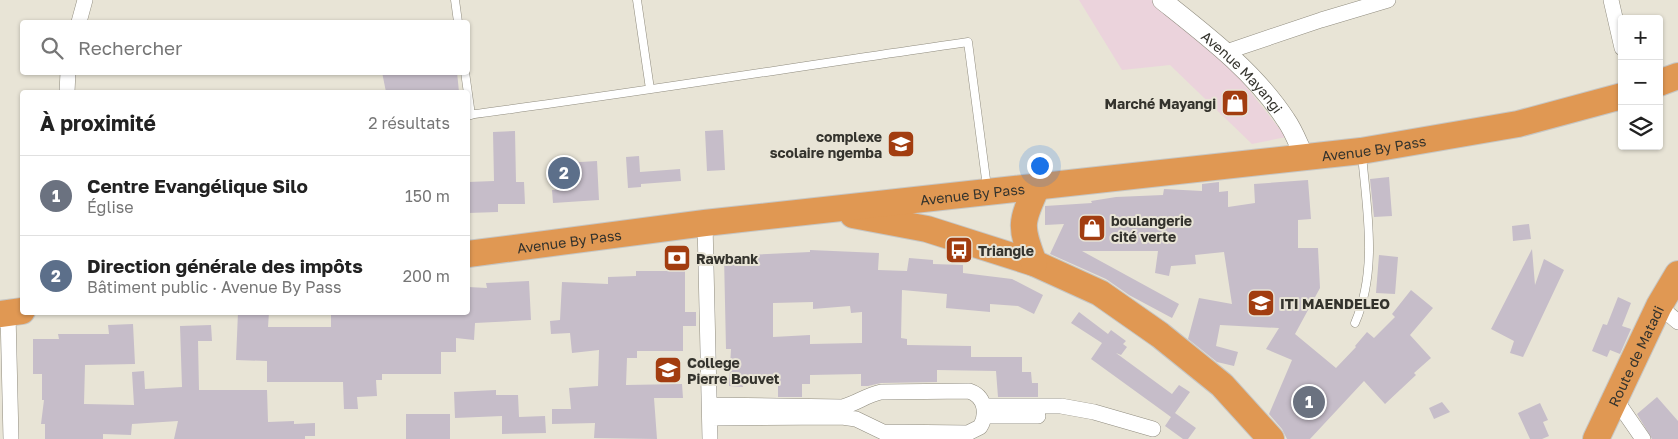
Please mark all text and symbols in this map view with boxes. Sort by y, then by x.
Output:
map controls [1618,15,1663,150]
button: + [1618,15,1663,60]
search box [20,20,470,75]
street label: Avenue Mayangi [1198,27,1287,116]
icon: search [38,34,66,62]
text: Rechercher [78,36,183,59]
button: − [1618,60,1663,105]
shop icon: Marché Mayangi [1220,88,1250,118]
place label: Marché Mayangi [1105,95,1216,112]
button: layers [1618,105,1663,150]
text: À proximité [40,110,156,136]
text: 2 résultats [368,113,450,133]
place label: complexe scolaire ngemba [770,128,882,161]
school or university icon: complexe scolaire ngemba [886,129,916,159]
street label: Avenue By Pass [1321,131,1427,164]
your location [1027,153,1053,179]
pin: 2 [548,154,580,192]
text: Centre Evangélique Silo [87,174,308,197]
street label: Avenue By Pass [919,179,1026,208]
text: 1 [52,186,60,206]
text: 150 m [405,186,450,206]
text: Église [87,197,134,217]
place label: boulangerie cité verte [1111,212,1192,245]
shop icon: boulangerie cité verte [1077,213,1107,243]
street label: Avenue By Pass [516,226,622,256]
bus stop icon: Triangle [944,235,974,265]
place label: Triangle [978,242,1034,259]
bank icon: Rawbank [662,243,692,273]
place label: Rawbank [696,250,758,267]
text: Direction générale des impôts [87,254,363,277]
text: 2 [51,266,61,286]
text: 200 m [403,266,450,286]
text: Bâtiment public · Avenue By Pass [87,277,341,297]
school or university icon: ITI MAENDELEO [1246,288,1276,318]
place label: ITI MAENDELEO [1280,295,1390,312]
street label: Route de Matadi [1604,303,1667,409]
place label: College Pierre Bouvet [687,354,780,387]
school or university icon: College Pierre Bouvet [653,355,683,385]
pin: 1 [1293,383,1325,421]

